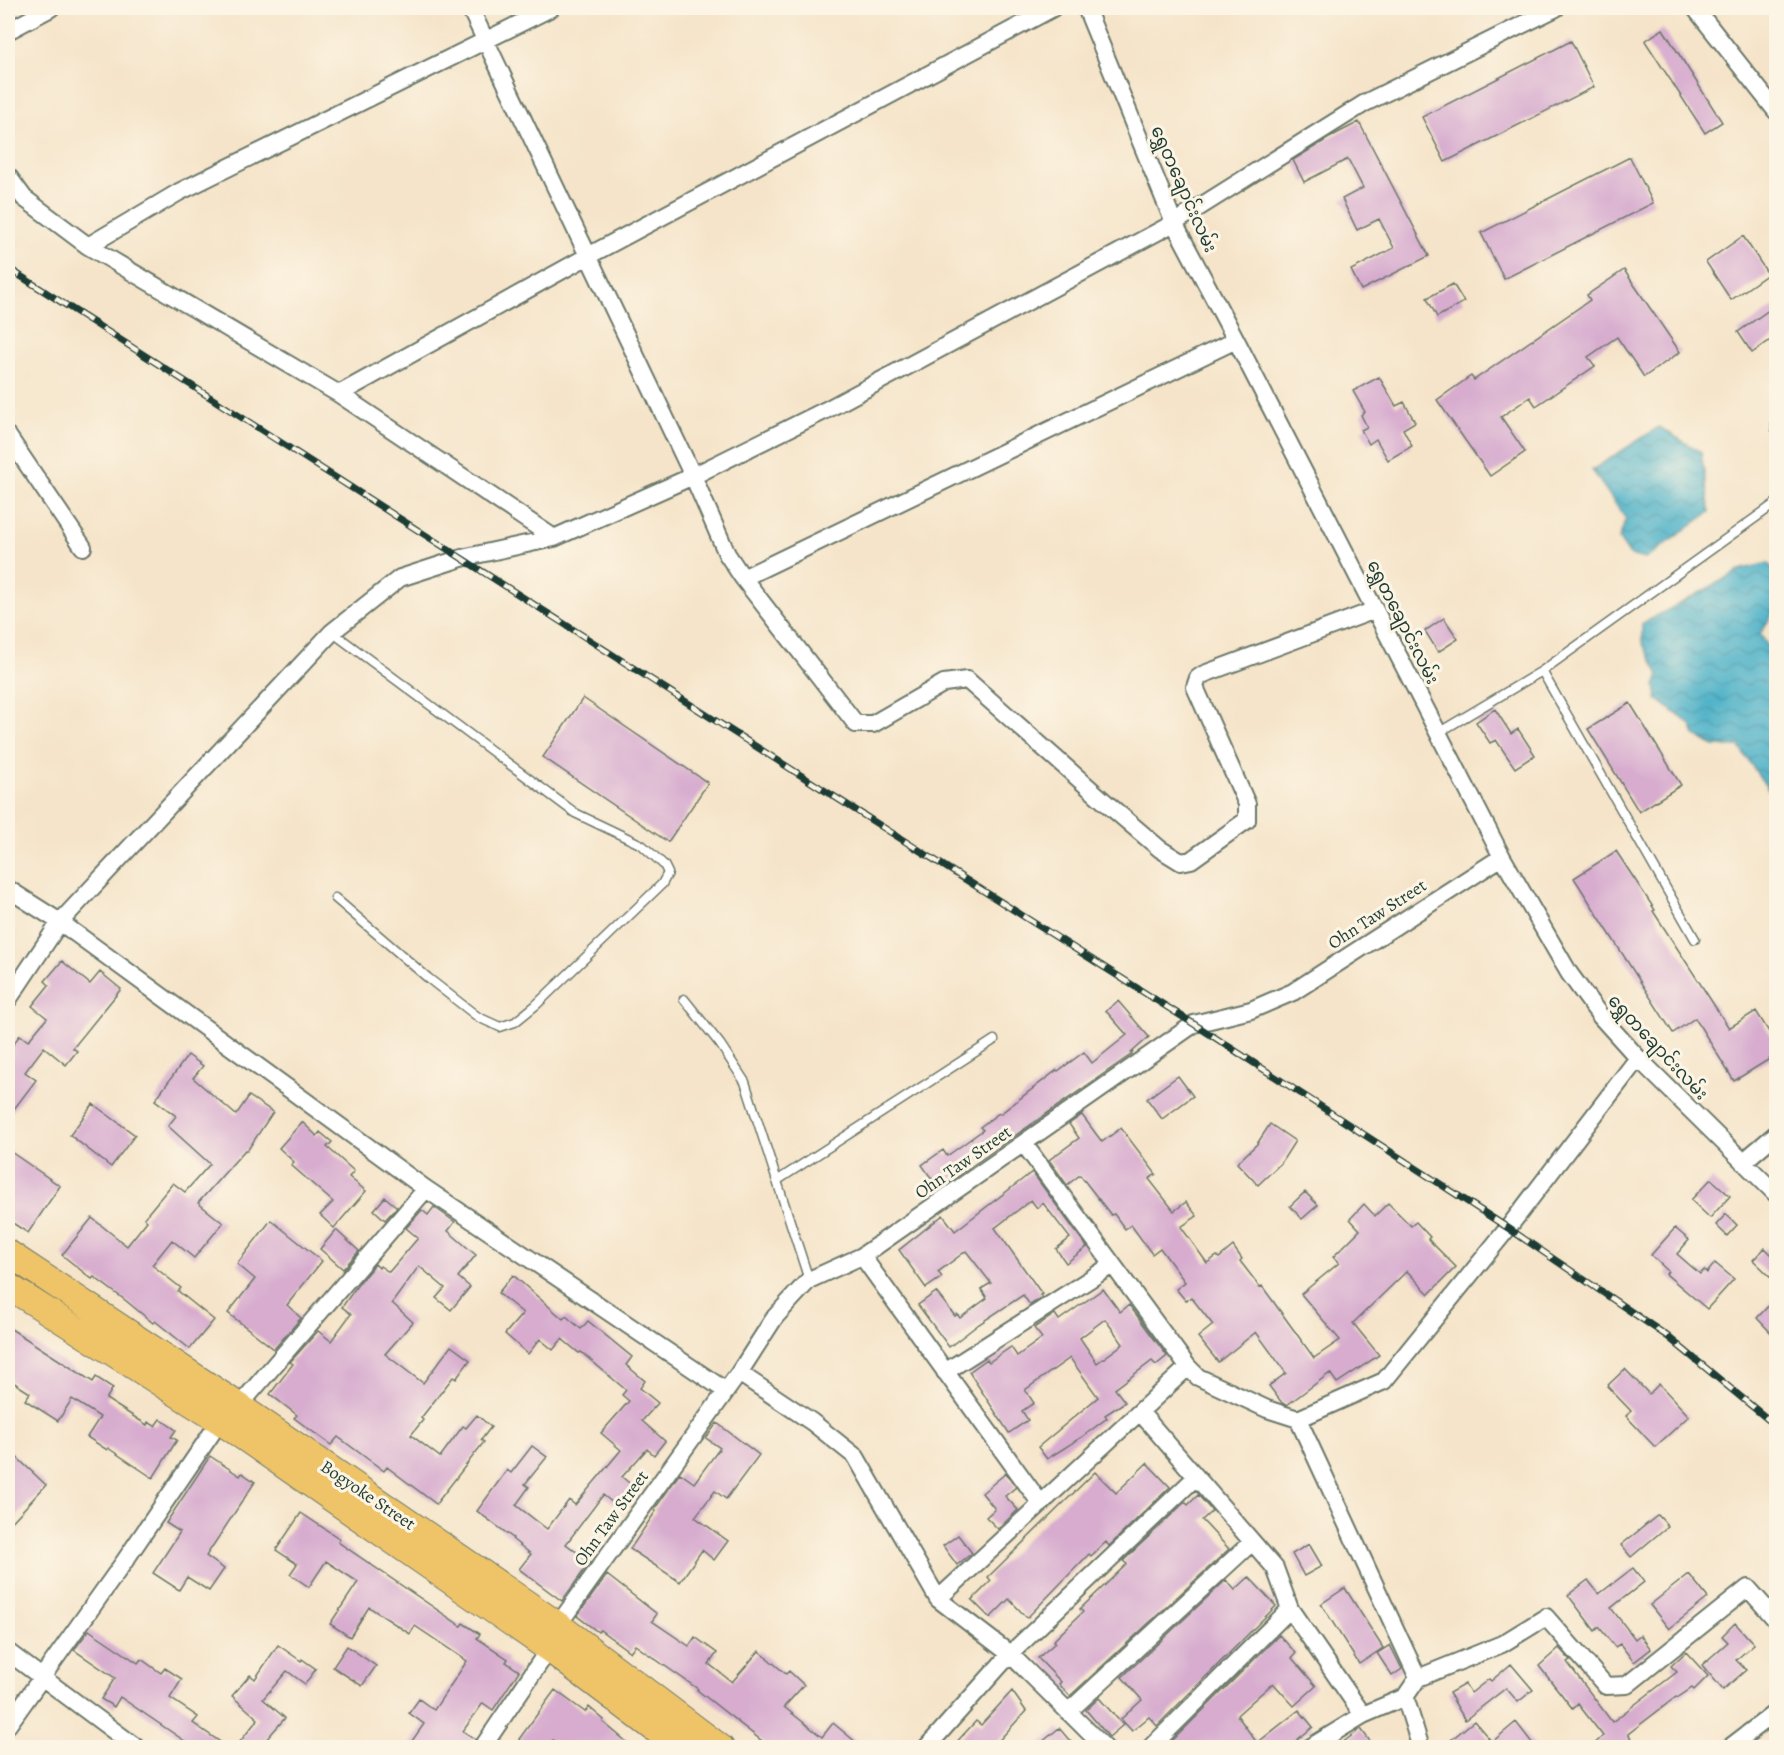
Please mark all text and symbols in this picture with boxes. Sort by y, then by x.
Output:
street label: ရွှေတချောင်းလမ်း [1143,121,1224,257]
street label: ရွှေတချောင်းလမ်း [1359,555,1446,690]
street label: Ohn Taw Street [1323,873,1431,955]
street label: ရွှေတချောင်းလမ်း [1600,988,1714,1107]
street label: Ohn Taw Street [910,1120,1016,1204]
street label: Bogyoke Street [316,1454,420,1536]
street label: Ohn Taw Street [568,1465,654,1571]

